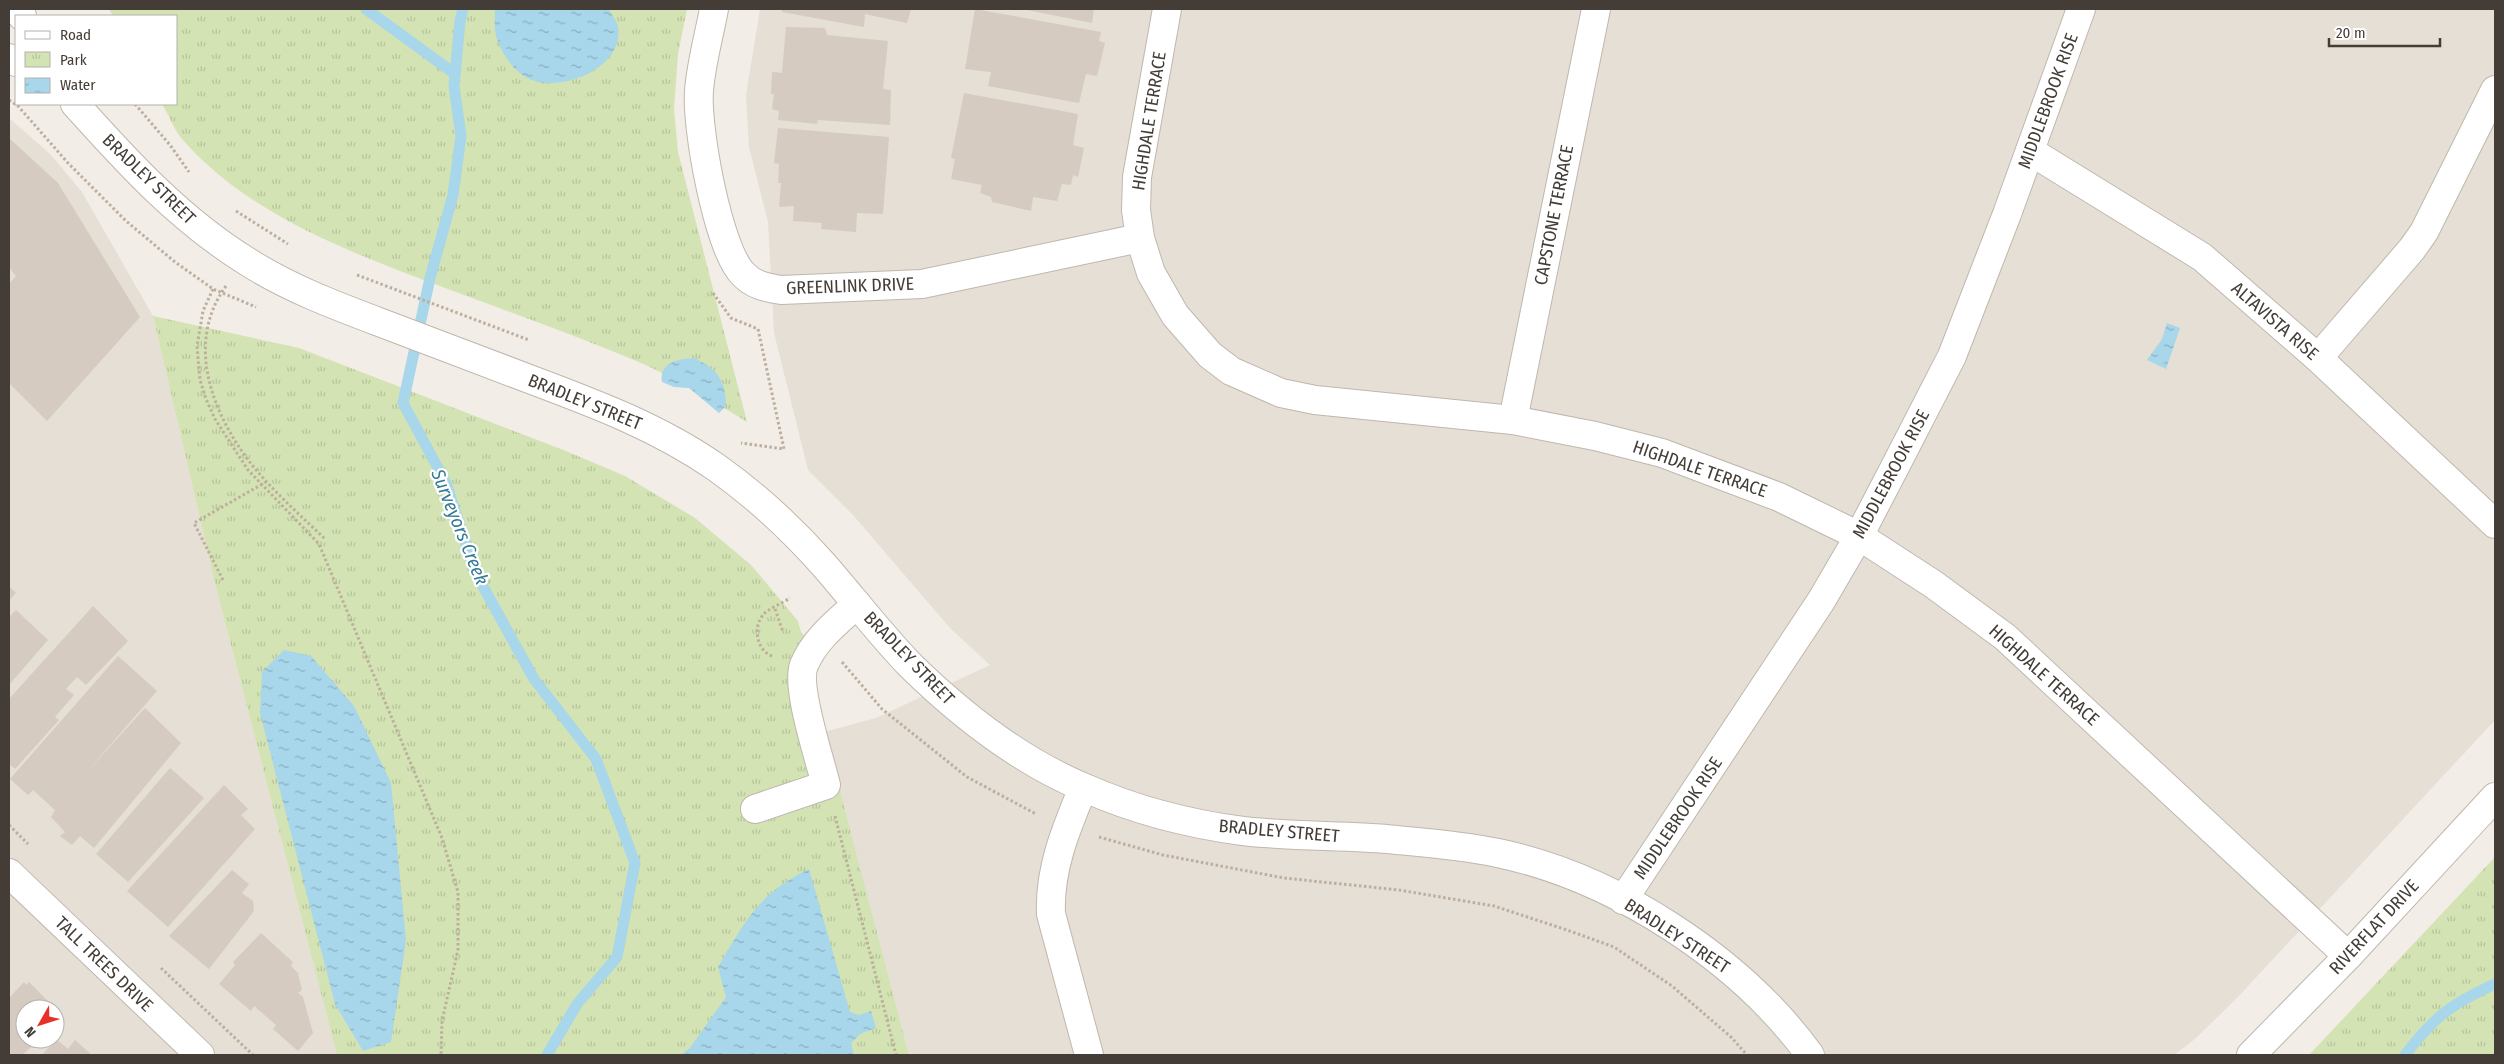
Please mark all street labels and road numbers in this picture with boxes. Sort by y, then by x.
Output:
street label: MIDDLEBROOK RISE [2013,30,2083,172]
street label: HIGHDALE TERRACE [1127,50,1171,192]
street label: BRADLEY STREET [98,129,201,229]
street label: CAPSTONE TERRACE [1530,143,1578,287]
street label: GREENLINK DRIVE [786,273,914,299]
street label: ALTAVISTA RISE [2227,277,2323,365]
street label: BRADLEY STREET [525,369,646,435]
street label: MIDDLEBROOK RISE [1848,406,1934,542]
street label: HIGHDALE TERRACE [1630,436,1770,502]
street label: BRADLEY STREET [859,607,959,710]
street label: HIGHDALE TERRACE [1984,620,2104,730]
street label: MIDDLEBROOK RISE [1629,753,1727,883]
street label: BRADLEY STREET [1218,815,1341,847]
street label: RIVERFLAT DRIVE [2325,875,2423,979]
street label: BRADLEY STREET [1620,894,1734,979]
street label: TALL TREES DRIVE [50,912,158,1016]

